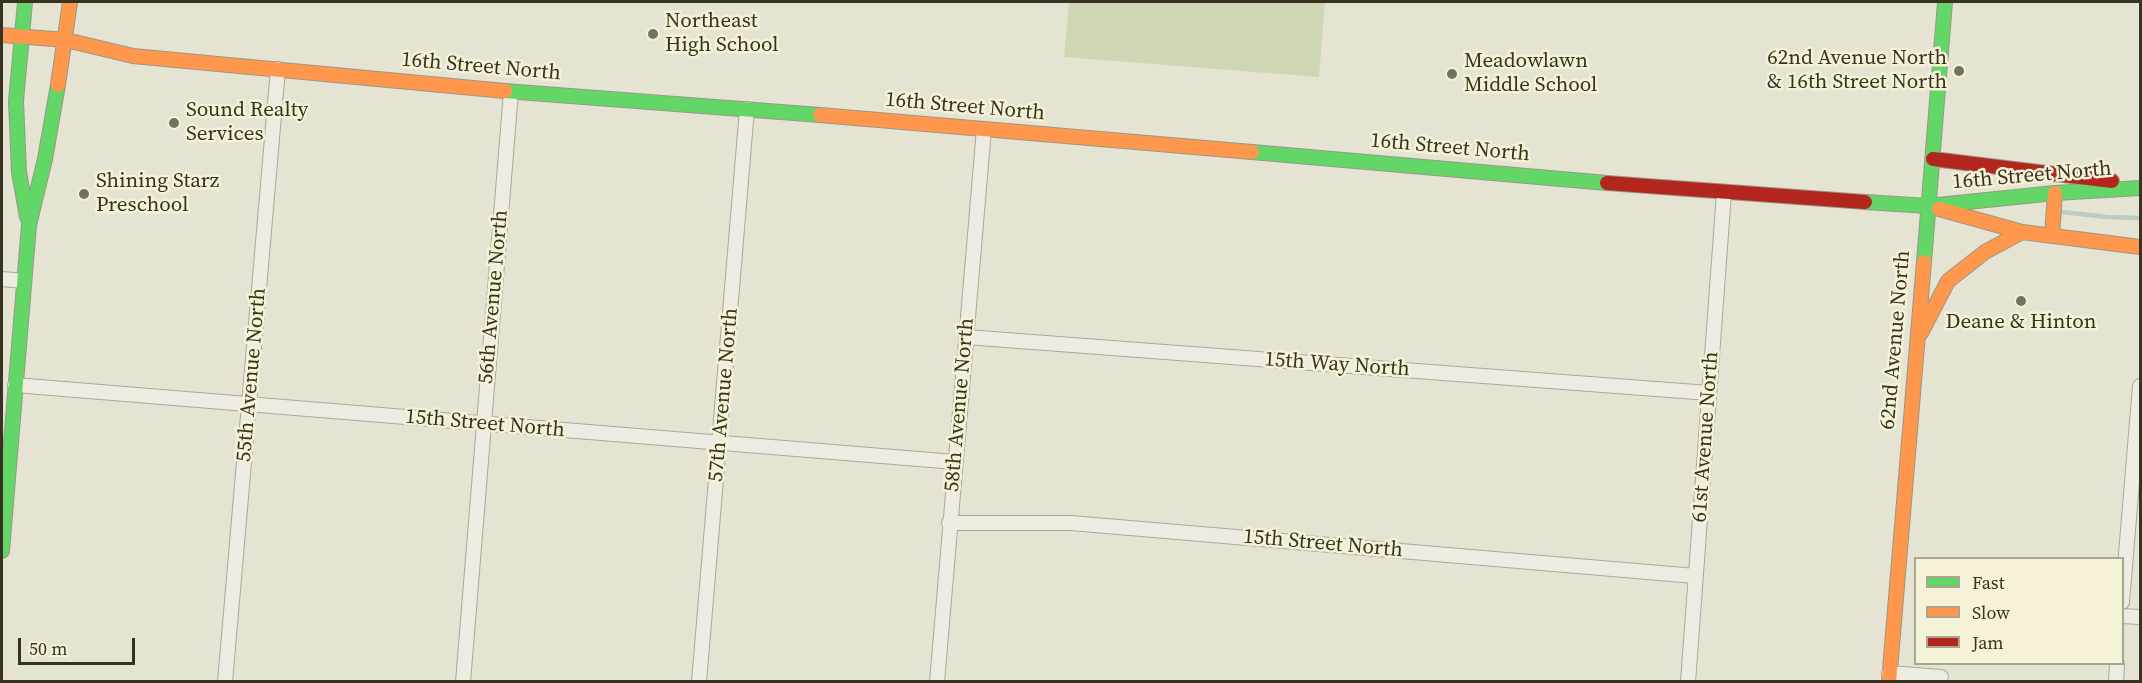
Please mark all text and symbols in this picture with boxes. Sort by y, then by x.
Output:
place label: Northeast High School [665,9,778,59]
marker: Northeast High School [646,27,660,41]
place label: 62nd Avenue North & 16th Street North [1767,46,1947,96]
street label: 16th Street North [400,47,562,87]
place label: Meadowlawn Middle School [1464,49,1597,99]
marker: 62nd Avenue North & 16th Street North [1952,64,1966,78]
marker: Meadowlawn Middle School [1445,67,1459,81]
street label: 16th Street North [884,87,1046,127]
place label: Sound Realty Services [186,98,308,148]
marker: Sound Realty Services [167,116,181,130]
street label: 16th Street North [1369,128,1531,168]
street label: 16th Street North [1951,156,2113,196]
place label: Shining Starz Preschool [96,169,219,219]
marker: Shining Starz Preschool [77,187,91,201]
street label: 56th Avenue North [474,209,514,385]
street label: 62nd Avenue North [1876,249,1916,431]
street label: 55th Avenue North [232,287,272,463]
marker: Deane & Hinton [2014,294,2028,308]
street label: 57th Avenue North [704,307,744,483]
place label: Deane & Hinton [1946,310,2096,336]
street label: 58th Avenue North [940,317,980,493]
street label: 15th Way North [1263,347,1411,383]
street label: 61st Avenue North [1687,351,1725,523]
street label: 15th Street North [404,404,566,444]
street label: 15th Street North [1242,524,1404,564]
legend [1914,557,2124,665]
text: Fast [1972,570,2005,595]
text: Slow [1972,600,2010,625]
scale bar [21,626,138,664]
text: Jam [1972,630,2004,655]
text: 50 m [29,636,67,661]

